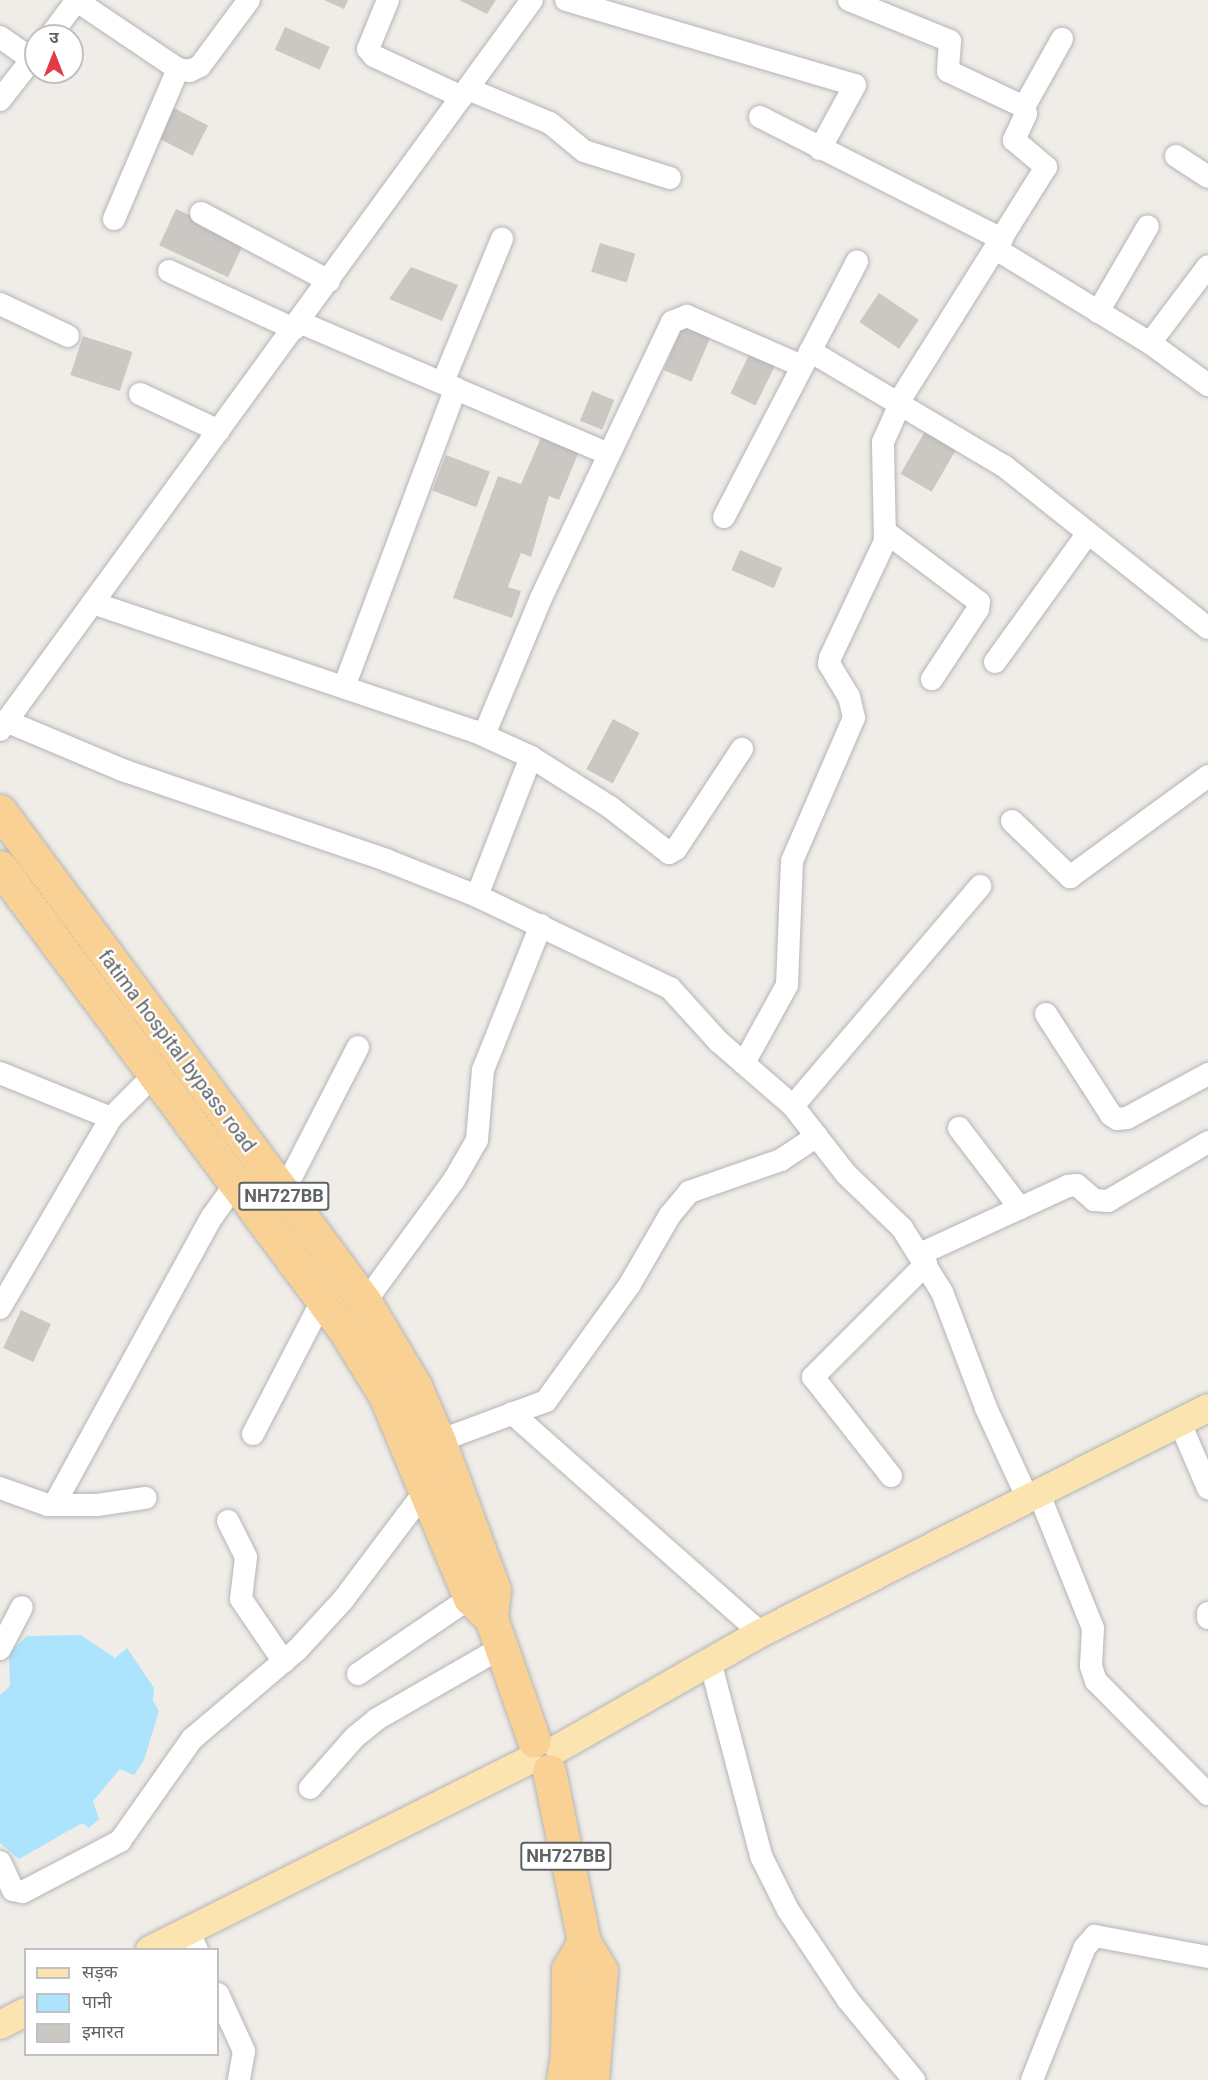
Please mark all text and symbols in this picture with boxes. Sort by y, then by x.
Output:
north arrow [24,24,84,84]
text: उ [49,28,59,47]
street label: fatima hospital bypass road [93,945,261,1157]
road number: NH727BB [238,1181,330,1211]
road number: NH727BB [520,1841,612,1871]
legend [24,1948,219,2056]
text: सड़क [82,1961,118,1982]
text: पानी [82,1991,112,2012]
text: इमारत [82,2021,124,2042]

